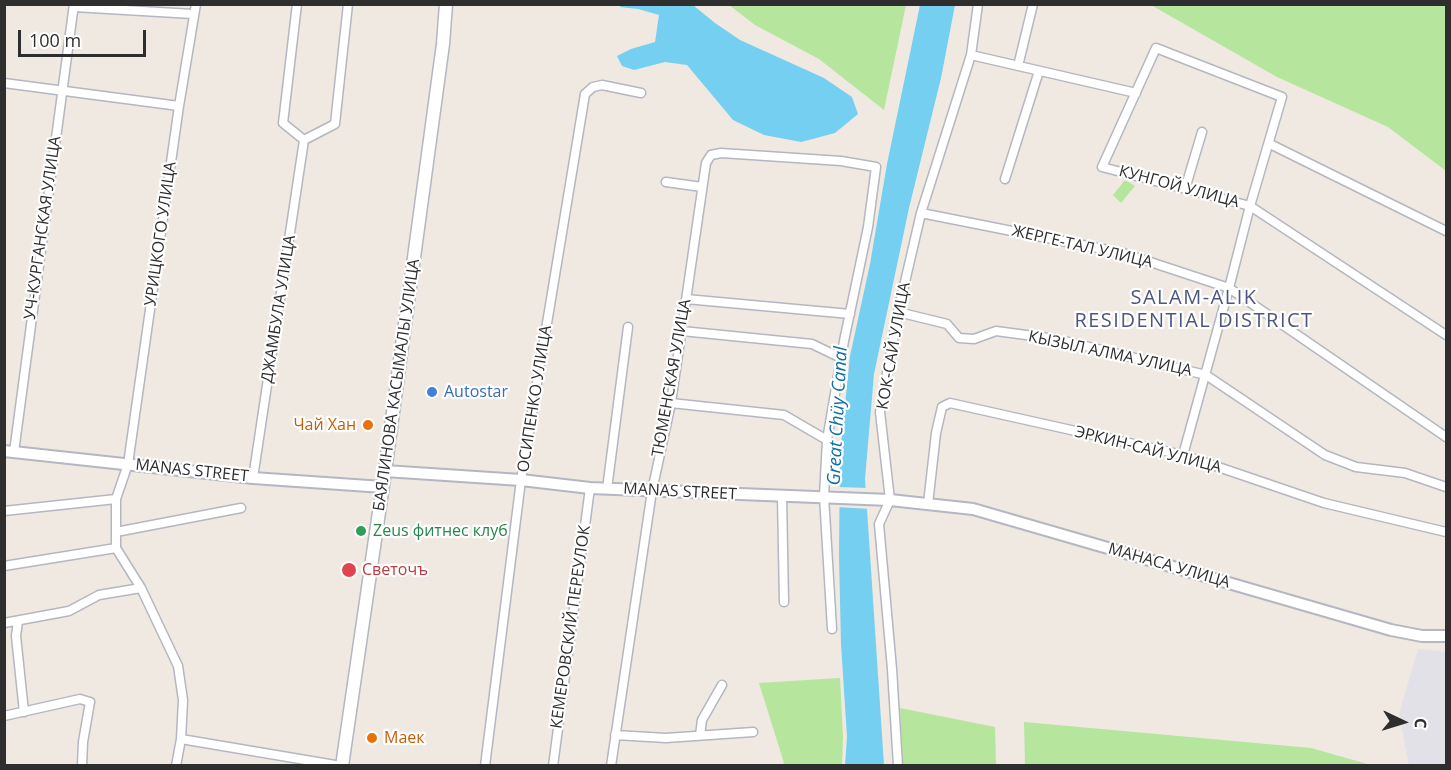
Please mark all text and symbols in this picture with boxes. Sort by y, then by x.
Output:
scale bar [21,18,148,56]
text: 100 m [29,28,81,52]
street label: УЧ-КУРГАНСКАЯ УЛИЦА [21,135,65,321]
street label: УРИЦКОГО УЛИЦА [141,160,181,308]
street label: КУНГОЙ УЛИЦА [1117,162,1241,212]
street label: ЖЕРГЕ-ТАЛ УЛИЦА [1010,221,1154,273]
street label: ДЖАМБУЛА УЛИЦА [258,234,300,384]
street label: БАЯЛИНОВА КАСЫМАЛЫ УЛИЦА [370,258,424,512]
street label: КОК-САЙ УЛИЦА [873,281,915,411]
district label: SALAM-ALIK RESIDENTIAL DISTRICT [1074,286,1314,333]
street label: ТЮМЕНСКАЯ УЛИЦА [649,298,695,458]
street label: ОСИПЕНКО УЛИЦА [514,324,556,474]
street label: КЫЗЫЛ АЛМА УЛИЦА [1026,327,1194,381]
water label: Great Chüy Canal [824,346,852,486]
place label: Autostar [444,382,508,402]
marker: Autostar [425,385,439,399]
place label: Чай Хан [293,415,356,435]
marker: Чай Хан [361,418,375,432]
street label: ЭРКИН-САЙ УЛИЦА [1073,423,1223,477]
street label: MANAS STREET [134,456,250,486]
street label: MANAS STREET [623,479,737,505]
place label: Zeus фитнес клуб [373,521,508,541]
marker: Zeus фитнес клуб [354,524,368,538]
street label: КЕМЕРОВСКИЙ ПЕРЕУЛОК [547,524,595,730]
street label: МАНАСА УЛИЦА [1106,539,1232,593]
place label: Светочъ [362,560,428,580]
marker: Светочъ [340,561,358,579]
north arrow [1373,692,1433,752]
text: С [1410,717,1432,729]
place label: Маек [384,728,425,748]
marker: Маек [365,731,379,745]

